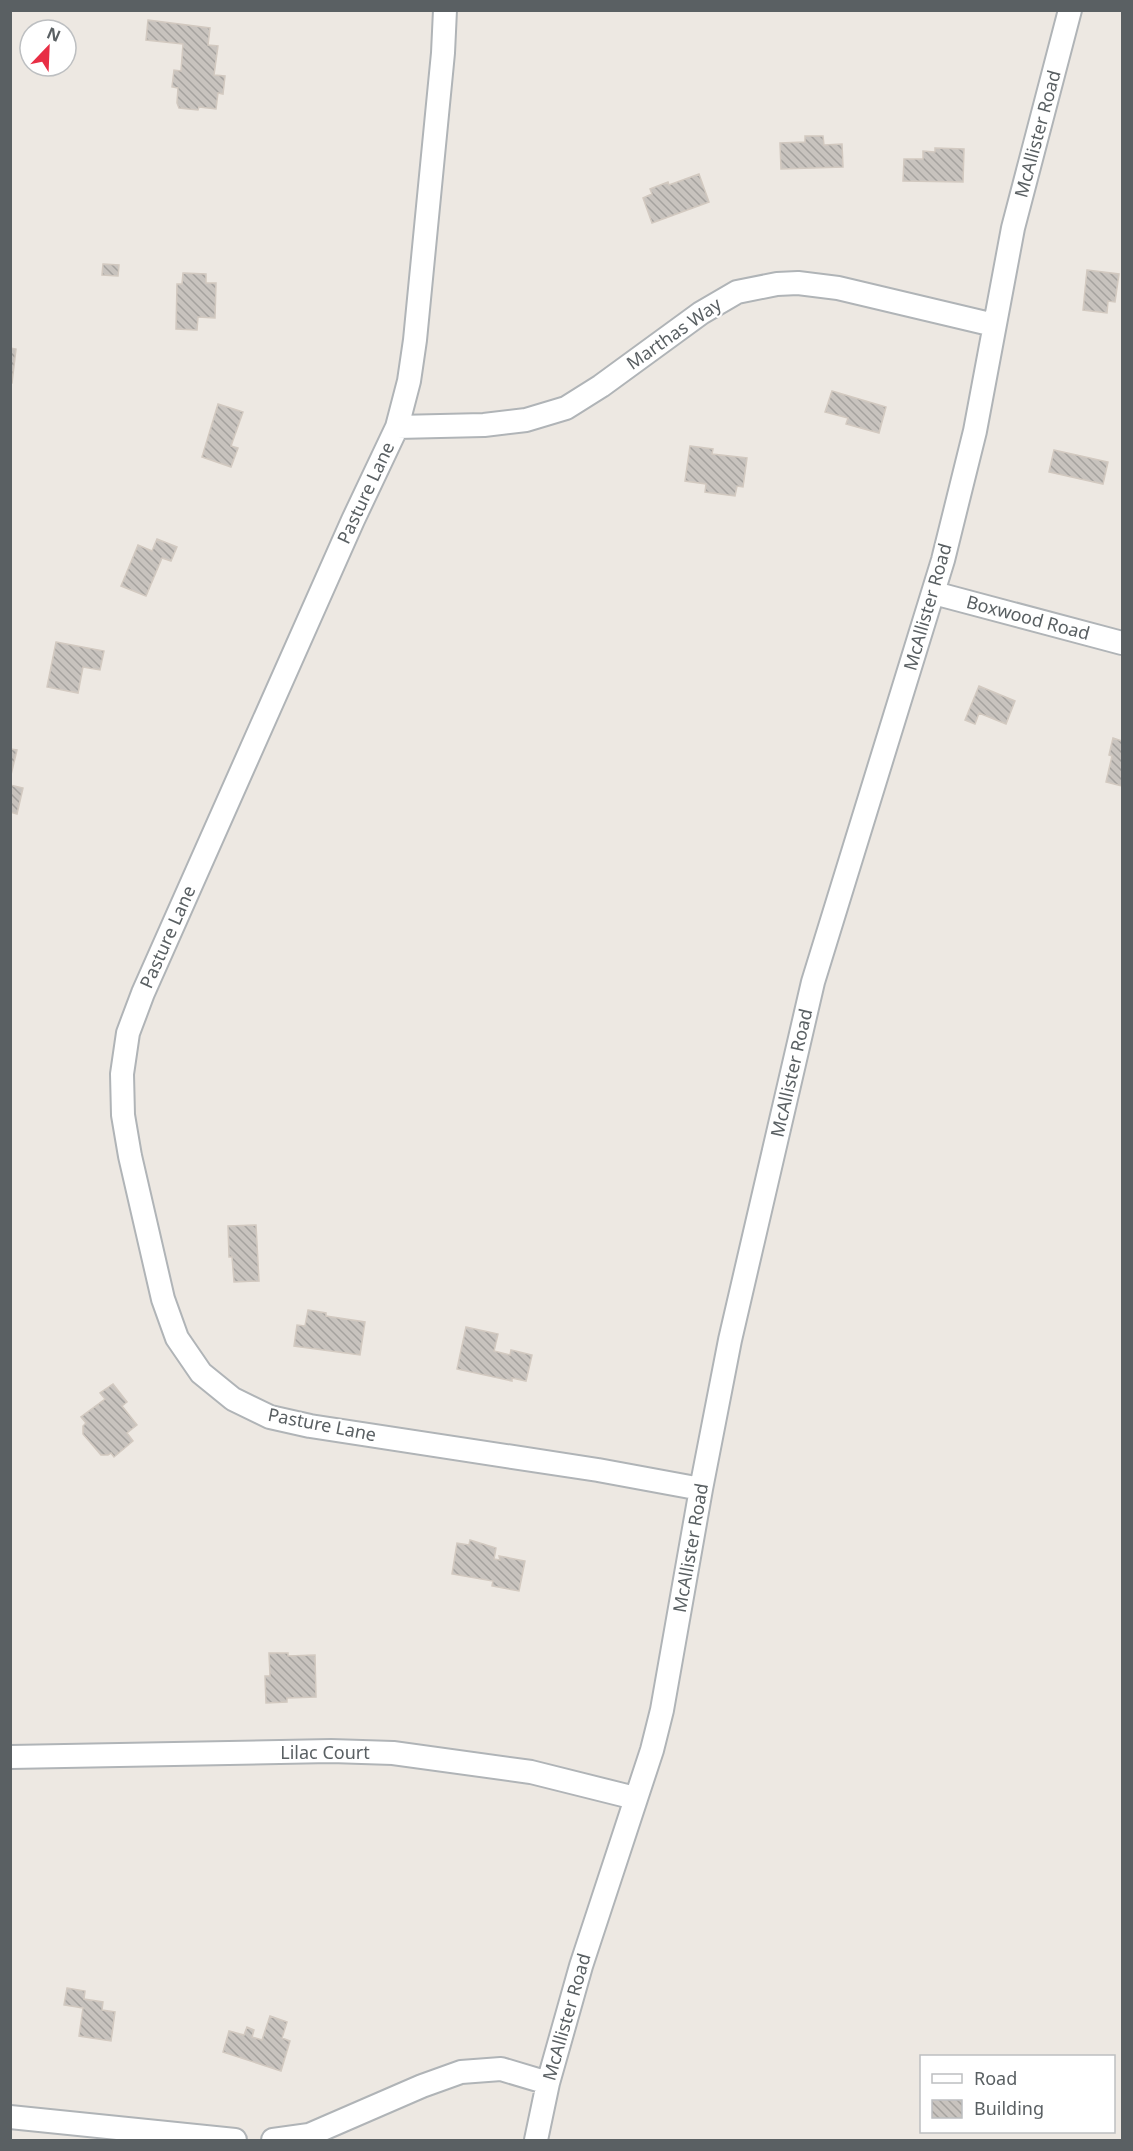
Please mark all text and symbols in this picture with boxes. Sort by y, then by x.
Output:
north arrow [18,18,78,78]
text: N [44,22,64,47]
street label: McAllister Road [1008,67,1066,200]
street label: Marthas Way [621,291,726,375]
street label: Pasture Lane [331,438,399,547]
street label: McAllister Road [897,540,957,673]
street label: Boxwood Road [964,589,1093,645]
street label: Pasture Lane [134,881,200,992]
street label: McAllister Road [765,1006,817,1139]
street label: Pasture Lane [266,1402,378,1446]
street label: McAllister Road [667,1481,713,1614]
street label: Lilac Court [280,1740,370,1764]
street label: McAllister Road [536,1950,596,2083]
legend [920,2055,1115,2133]
text: Road [974,2066,1017,2090]
text: Building [974,2096,1044,2120]

